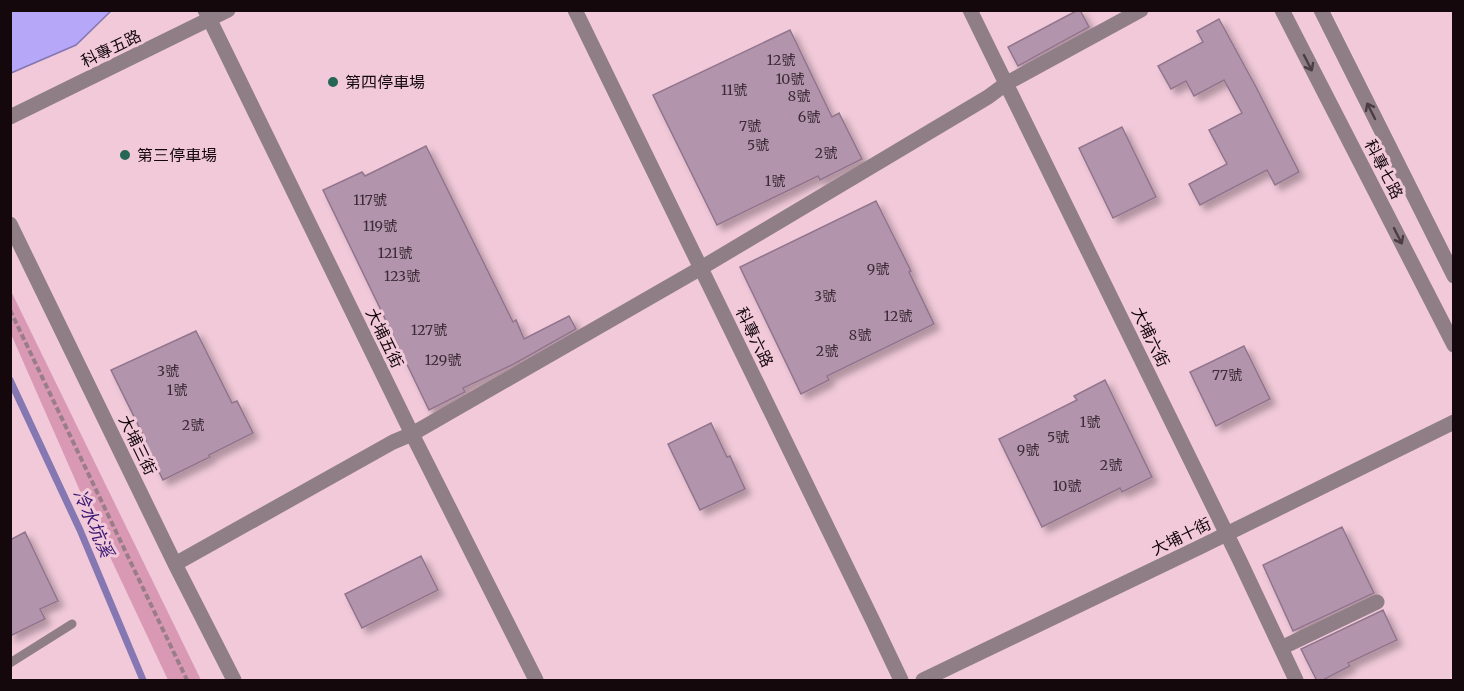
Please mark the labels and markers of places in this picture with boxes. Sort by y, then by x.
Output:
place label: 第四停車場 [345,72,425,92]
marker: 第四停車場 [326,75,340,89]
place label: 第三停車場 [137,145,217,165]
marker: 第三停車場 [118,148,132,162]

